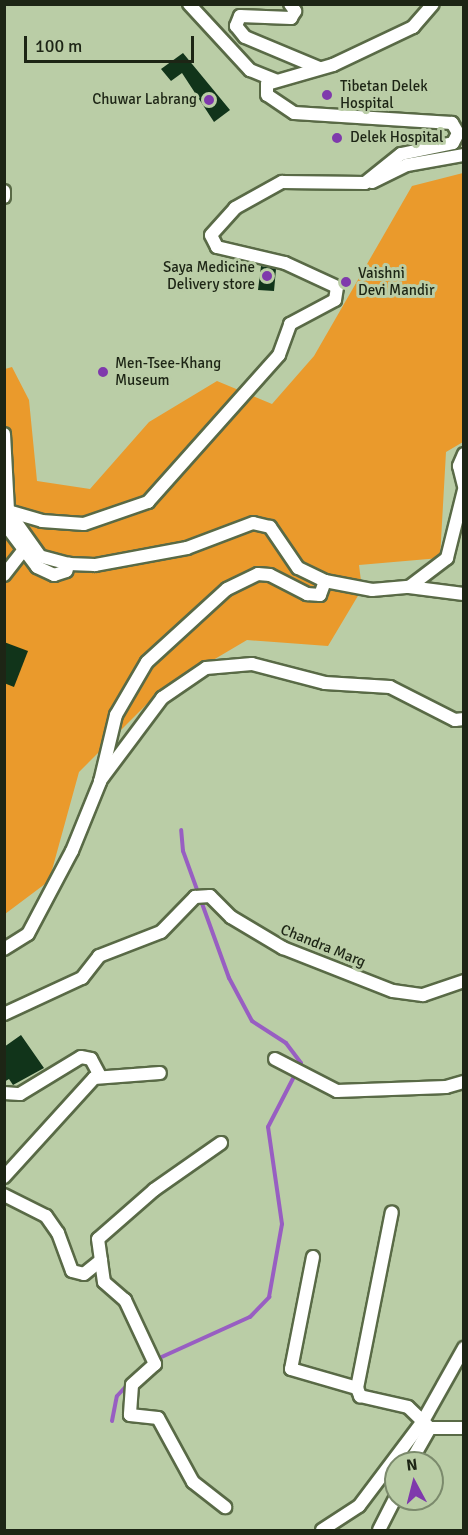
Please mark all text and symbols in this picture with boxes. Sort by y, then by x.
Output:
scale bar [27,24,196,62]
text: 100 m [35,35,82,57]
place label: Tibetan Delek Hospital [340,77,428,112]
marker: Tibetan Delek Hospital [318,86,336,104]
place label: Chuwar Labrang [92,91,197,109]
marker: Chuwar Labrang [202,93,216,107]
marker: Delek Hospital [328,129,346,147]
place label: Delek Hospital [350,129,443,147]
place label: Saya Medicine Delivery store [163,258,255,293]
place label: Vaishni Devi Mandir [358,264,434,299]
marker: Saya Medicine Delivery store [260,269,274,283]
marker: Vaishni Devi Mandir [339,275,353,289]
place label: Men-Tsee-Khang Museum [115,354,221,389]
marker: Men-Tsee-Khang Museum [96,365,110,379]
street label: Chandra Marg [278,921,368,971]
north arrow [384,1451,444,1511]
text: N [405,1455,419,1476]

